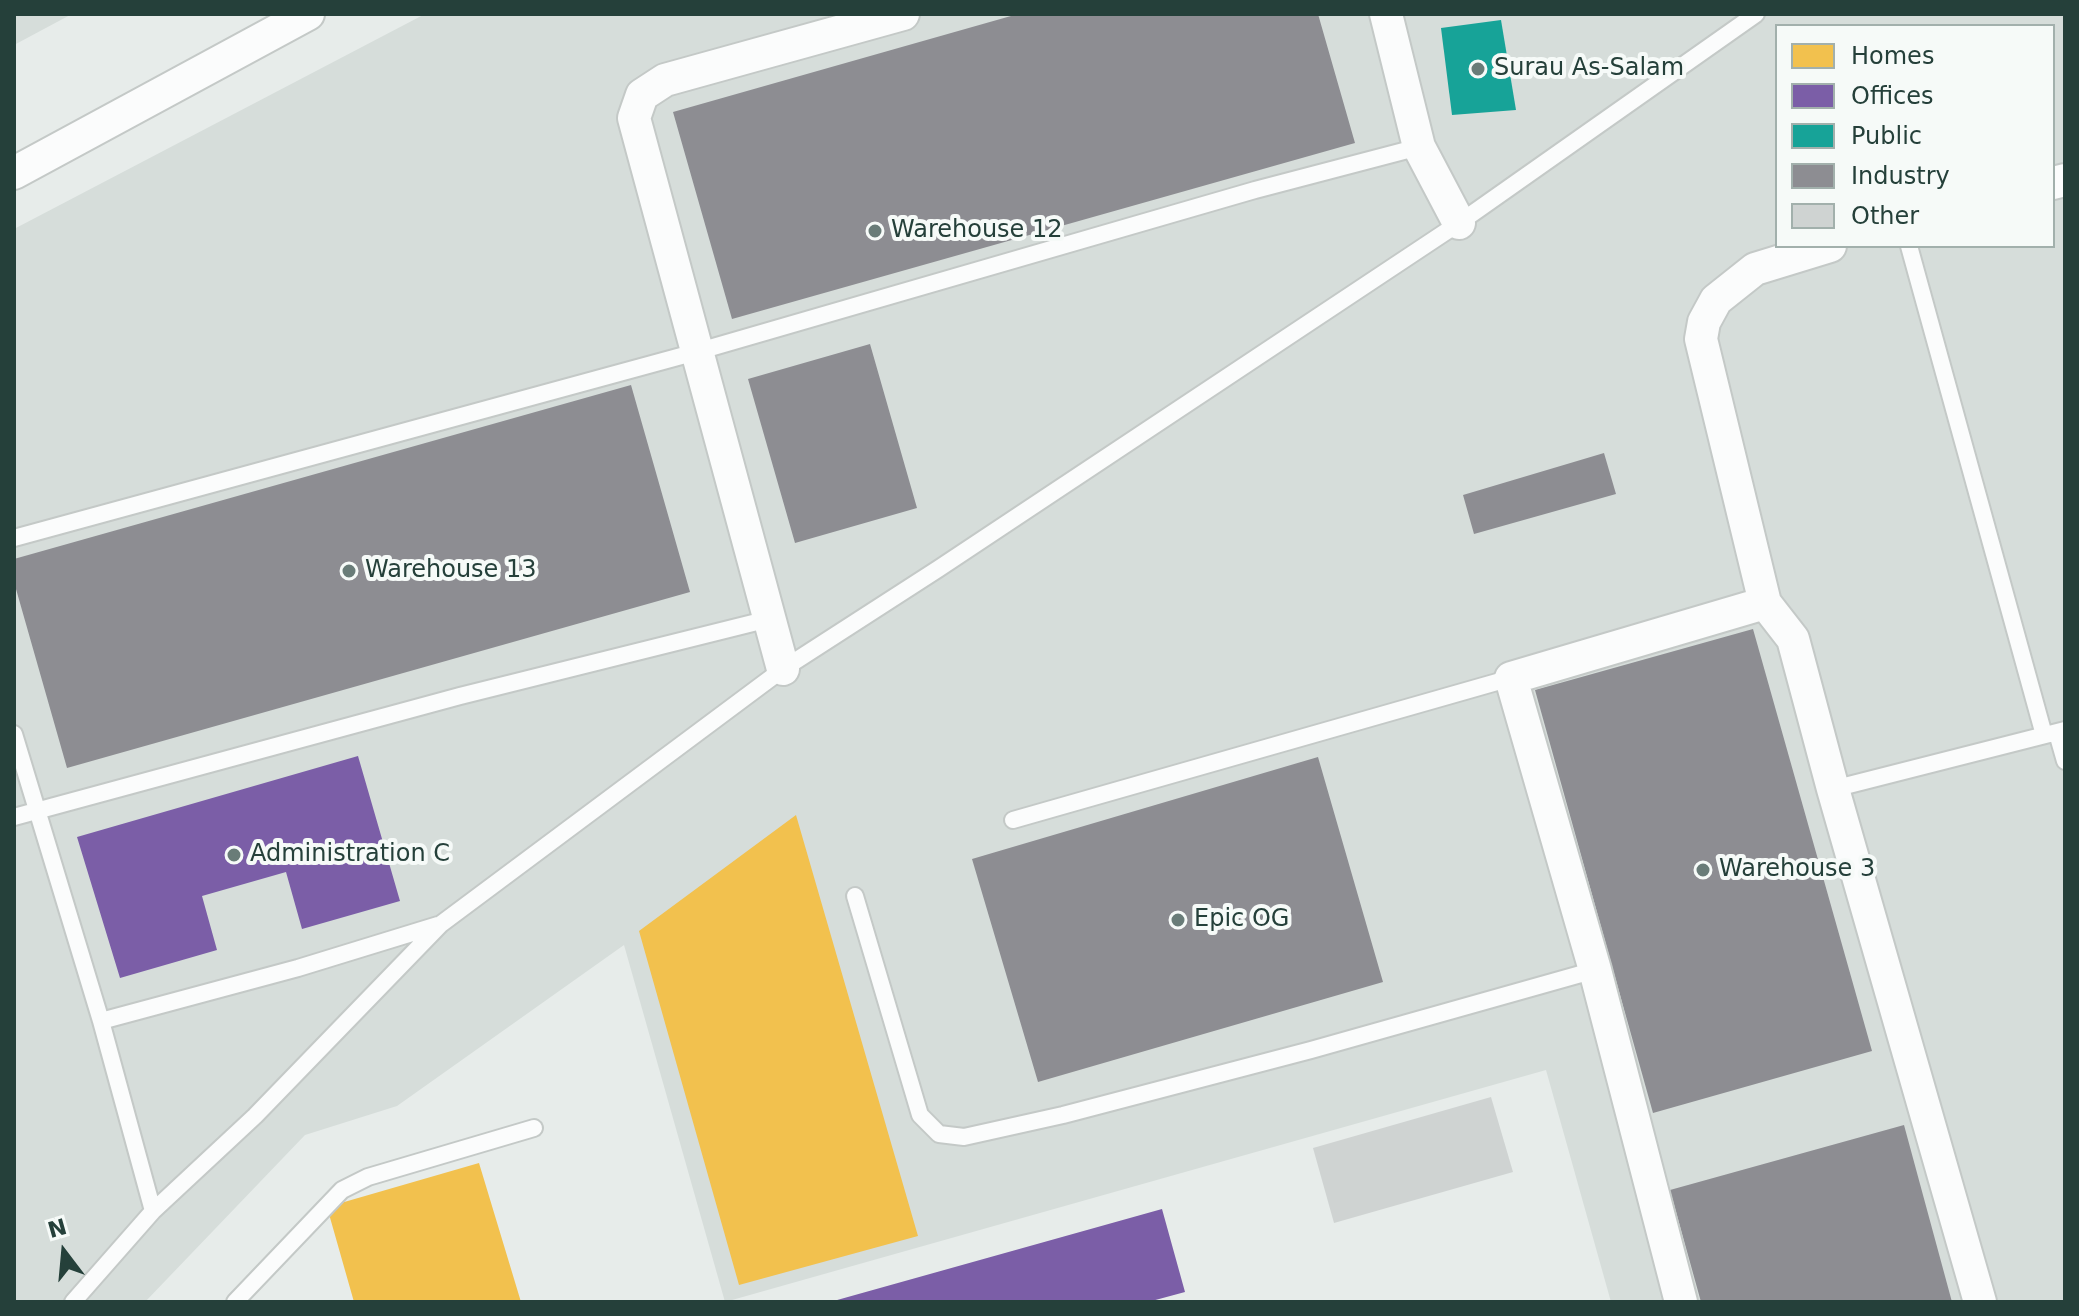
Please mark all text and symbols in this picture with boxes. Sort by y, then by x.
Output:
legend [1775,24,2055,248]
text: Homes [1851,42,1934,70]
place label: Surau As-Salam [1494,55,1684,83]
marker: Surau As-Salam [1469,60,1487,78]
text: Offices [1851,82,1934,110]
text: Public [1851,122,1922,150]
text: Industry [1851,162,1950,190]
text: Other [1851,202,1919,230]
place label: Warehouse 12 [891,217,1063,245]
marker: Warehouse 12 [866,222,884,240]
place label: Warehouse 13 [365,557,537,585]
marker: Warehouse 13 [340,562,358,580]
place label: Administration C [250,841,450,869]
marker: Administration C [225,846,243,864]
place label: Warehouse 3 [1719,856,1875,884]
marker: Warehouse 3 [1694,861,1712,879]
place label: Epic OG [1194,906,1289,934]
marker: Epic OG [1169,911,1187,929]
north arrow [24,1212,104,1292]
text: N [45,1214,70,1243]

